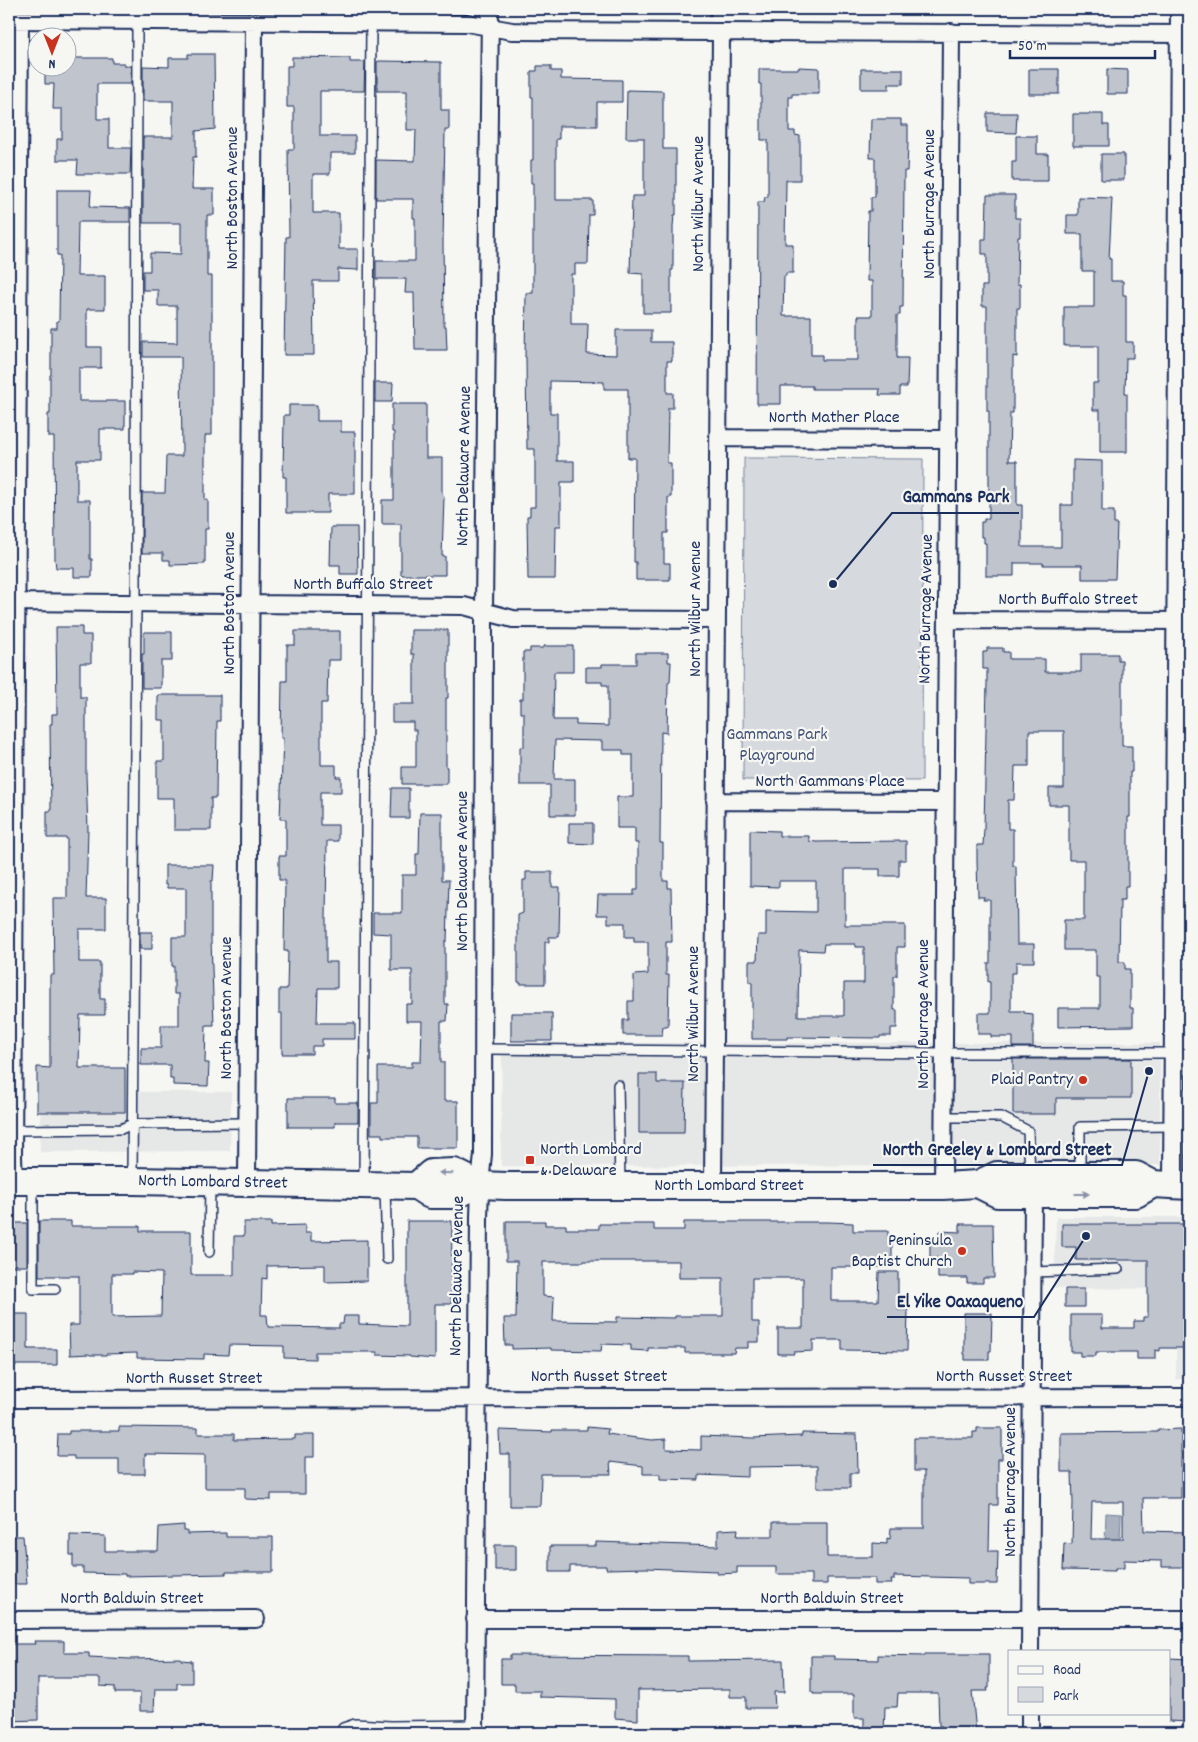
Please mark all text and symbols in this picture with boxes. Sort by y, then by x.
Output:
north arrow [28,28,78,78]
scale bar [1010,28,1156,60]
text: 50 m [1018,36,1047,58]
text: N [48,53,55,73]
street label: North Boston Avenue [221,126,246,270]
street label: North Burrage Avenue [918,129,943,279]
street label: North Wilbur Avenue [687,136,712,272]
street label: North Delaware Avenue [451,385,479,546]
street label: North Mather Place [768,406,900,431]
callout: Gammans Park [892,479,1019,513]
text: Gammans Park [902,485,1010,512]
street label: North Boston Avenue [218,531,243,675]
street label: North Burrage Avenue [913,534,941,684]
street label: North Wilbur Avenue [684,541,709,677]
street label: North Buffalo Street [293,573,433,598]
street label: North Buffalo Street [998,588,1138,613]
park label: Gammans Park Playground [726,723,828,769]
street label: North Gammans Place [755,770,905,795]
street label: North Delaware Avenue [451,791,476,951]
street label: North Boston Avenue [215,936,240,1080]
street label: North Burrage Avenue [912,939,937,1089]
street label: North Wilbur Avenue [682,946,707,1082]
place label: Plaid Pantry [991,1068,1074,1093]
marker: Plaid Pantry [1077,1074,1089,1086]
callout: North Greeley & Lombard Street [873,1131,1122,1165]
place label: North Lombard & Delaware [540,1138,642,1184]
text: North Greeley & Lombard Street [883,1138,1111,1165]
marker: North Lombard & Delaware [524,1154,536,1166]
street label: North Lombard Street [138,1169,288,1196]
one-way arrow [438,1169,454,1177]
street label: North Lombard Street [654,1174,804,1199]
one-way arrow [1074,1190,1090,1198]
street label: North Delaware Avenue [444,1195,472,1356]
place label: Peninsula Baptist Church [851,1229,953,1275]
marker: Peninsula Baptist Church [956,1245,968,1257]
callout: El Yike Oaxaqueno [887,1283,1034,1317]
text: El Yike Oaxaqueno [897,1290,1024,1317]
street label: North Russet Street [531,1365,668,1390]
street label: North Russet Street [936,1365,1073,1390]
street label: North Russet Street [126,1367,263,1392]
street label: North Burrage Avenue [999,1407,1024,1557]
street label: North Baldwin Street [60,1587,204,1612]
street label: North Baldwin Street [760,1587,904,1612]
legend [1008,1650,1170,1714]
text: Road [1053,1660,1081,1682]
text: Park [1053,1686,1079,1708]

